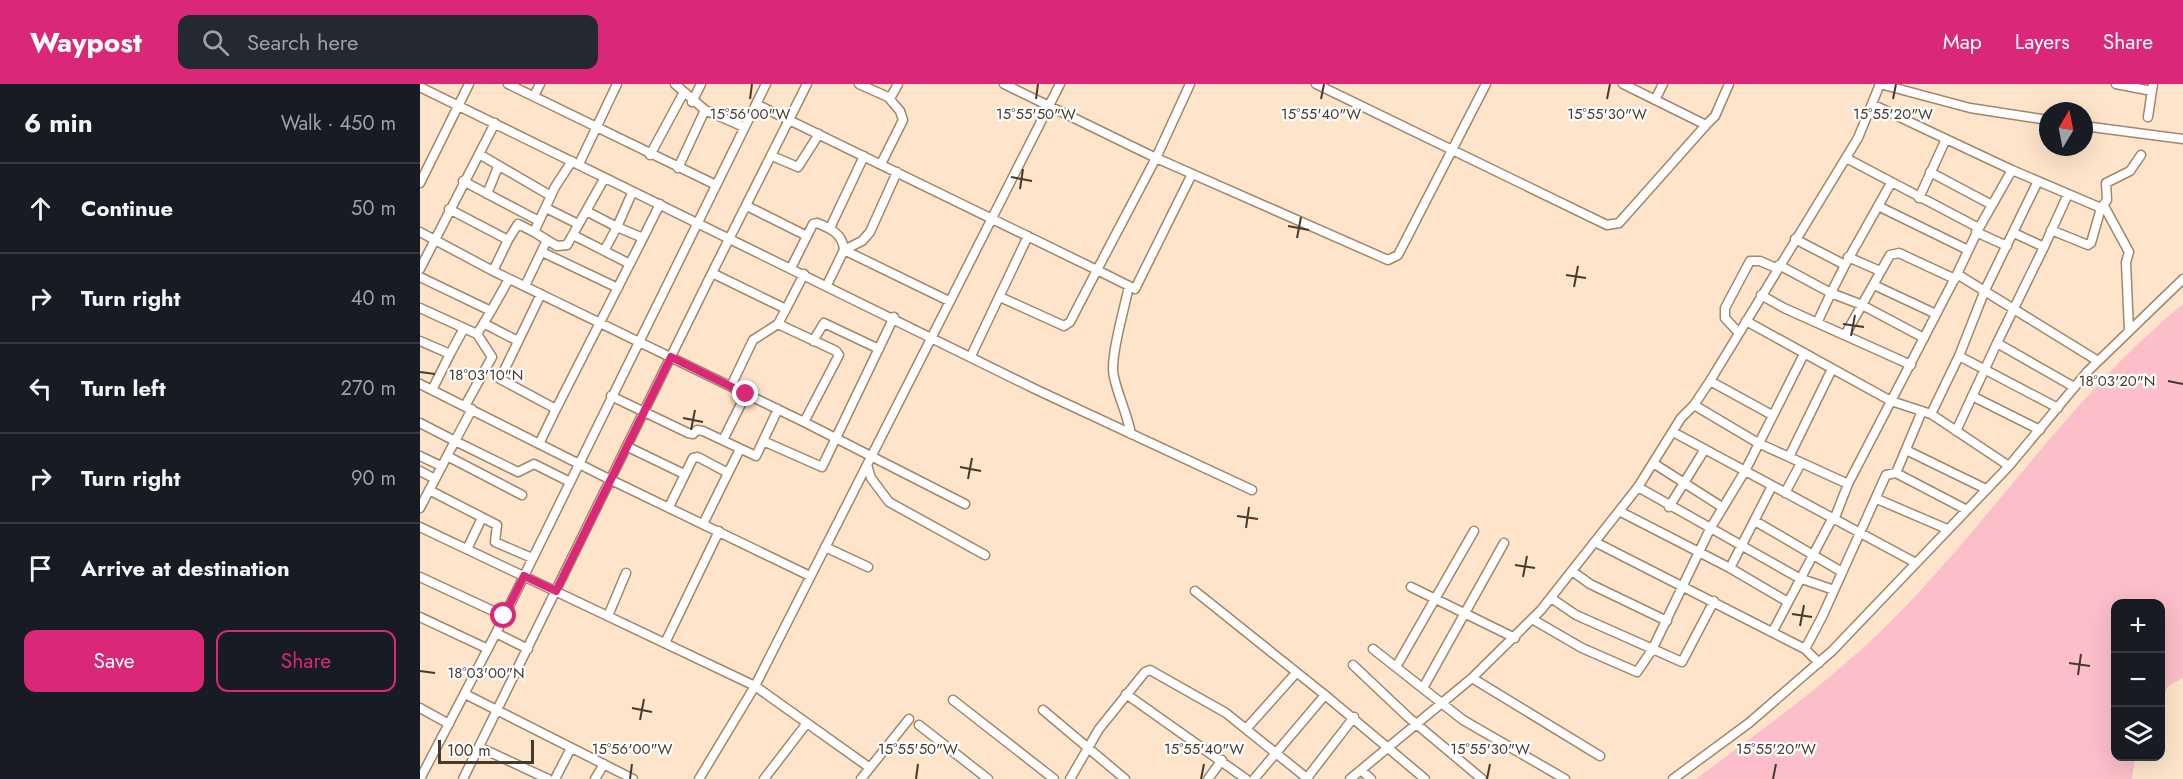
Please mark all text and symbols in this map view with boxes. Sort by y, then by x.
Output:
search box [178,15,598,69]
text: Waypost [30,22,142,63]
icon: search [199,26,232,59]
text: Search here [247,26,358,58]
text: Map [1943,27,1982,57]
text: Layers [2015,27,2070,57]
text: Share [2103,27,2153,57]
north arrow [2039,102,2093,156]
text: 15°56'00"W [710,103,790,125]
text: 15°55'50"W [996,103,1076,125]
text: 15°55'40"W [1281,103,1361,125]
text: 15°55'30"W [1567,103,1647,125]
text: 15°55'20"W [1853,103,1933,125]
text: 6 min [24,104,93,142]
text: Walk · 450 m [281,109,396,138]
icon: ahead [24,192,57,225]
text: Continue [81,192,173,224]
text: 50 m [351,194,396,223]
icon: right [24,282,57,315]
text: Turn right [81,282,181,314]
text: 40 m [351,284,396,313]
text: 18°03'10"N [449,364,523,386]
text: 18°03'20"N [2079,370,2155,392]
icon: left [24,372,57,405]
text: Turn left [81,372,166,404]
text: 270 m [341,374,396,403]
route end [732,380,758,406]
icon: right [24,462,57,495]
text: Turn right [81,462,181,494]
text: 90 m [351,464,396,493]
icon: arrive [24,552,57,585]
text: Arrive at destination [81,552,290,584]
map controls [2111,599,2165,761]
button: + [2111,599,2165,653]
route start [490,602,516,628]
button: Save [24,630,204,692]
button: Share [216,630,396,692]
button: − [2111,653,2165,707]
text: 18°03'00"N [447,662,525,684]
button: layers [2111,707,2165,761]
scale bar [438,737,534,764]
text: 15°56'00"W [592,738,672,760]
text: 15°55'50"W [878,738,958,760]
text: 15°55'40"W [1164,738,1244,760]
text: 15°55'30"W [1450,738,1530,760]
text: 15°55'20"W [1736,738,1816,760]
text: 100 m [447,739,491,762]

